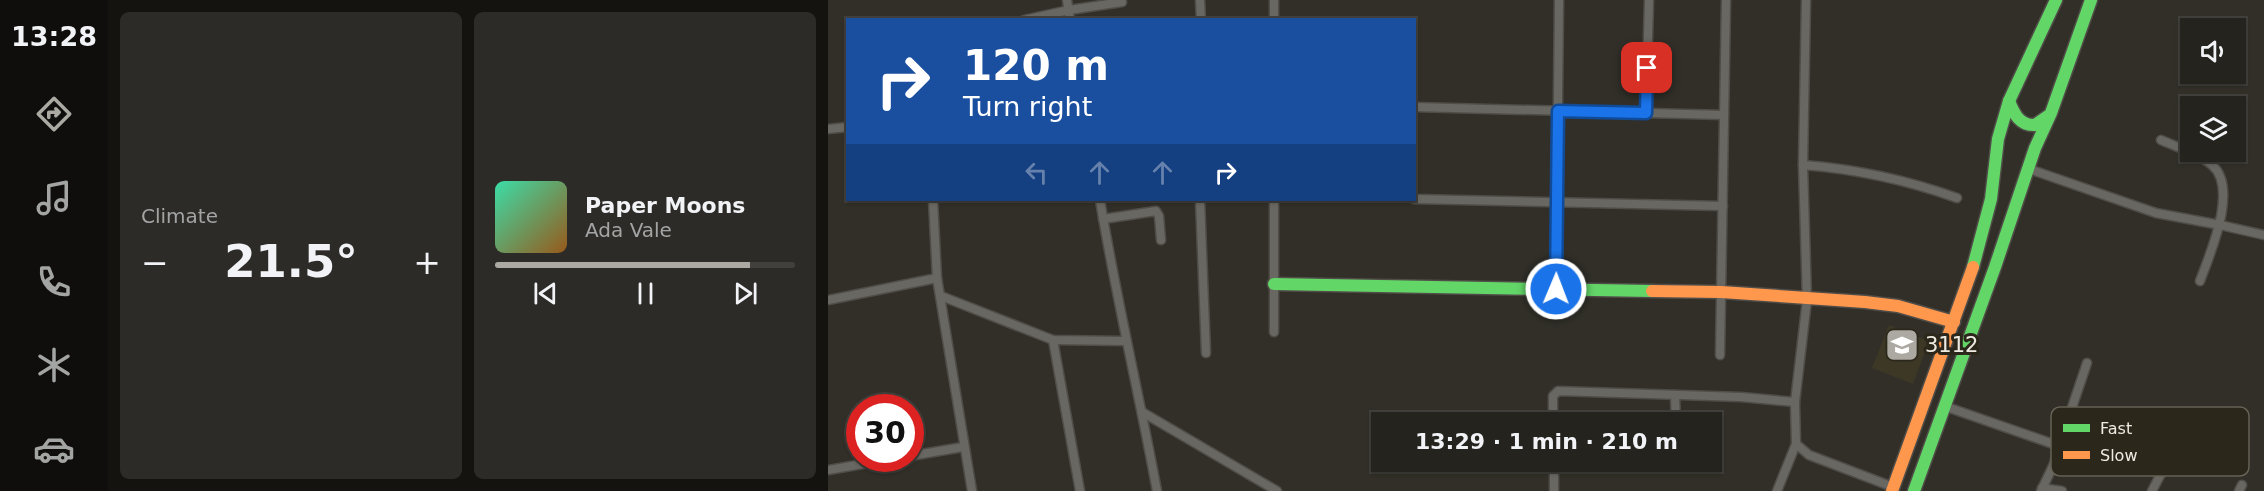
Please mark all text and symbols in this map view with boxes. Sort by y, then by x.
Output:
map controls [2180,18,2246,162]
button: sound [2180,18,2246,84]
text: 13:28 [11,21,97,52]
text: 120 m [963,41,1109,90]
icon: right [864,42,942,120]
pin [1621,42,1672,93]
icon: arrive [1630,51,1663,84]
text: Turn right [963,91,1092,122]
icon: directions [33,93,75,135]
button: layers [2180,96,2246,162]
icon: left [1020,156,1053,189]
icon: ahead [1083,156,1116,189]
icon: ahead [1146,156,1179,189]
icon: right [1209,156,1242,189]
icon: music [33,177,75,219]
text: Paper Moons [585,193,745,218]
text: Climate [141,204,218,228]
text: Ada Vale [585,218,672,242]
text: 21.5° [224,235,358,288]
text: − [141,243,169,282]
text: + [413,243,441,282]
position arrow [1524,257,1588,321]
icon: phone [33,261,75,303]
icon: previous [529,277,562,310]
icon: pause [629,277,662,310]
icon: next [729,277,762,310]
school or university icon: 3112 [1884,327,1920,363]
place label: 3112 [1925,333,1978,357]
icon: climate [33,344,75,386]
speed limit sign: 30 [846,394,924,472]
legend [2051,407,2249,476]
text: Fast [2100,419,2132,438]
icon: car [33,428,75,470]
text: 13:29 · 1 min · 210 m [1415,429,1678,454]
text: Slow [2100,446,2137,465]

